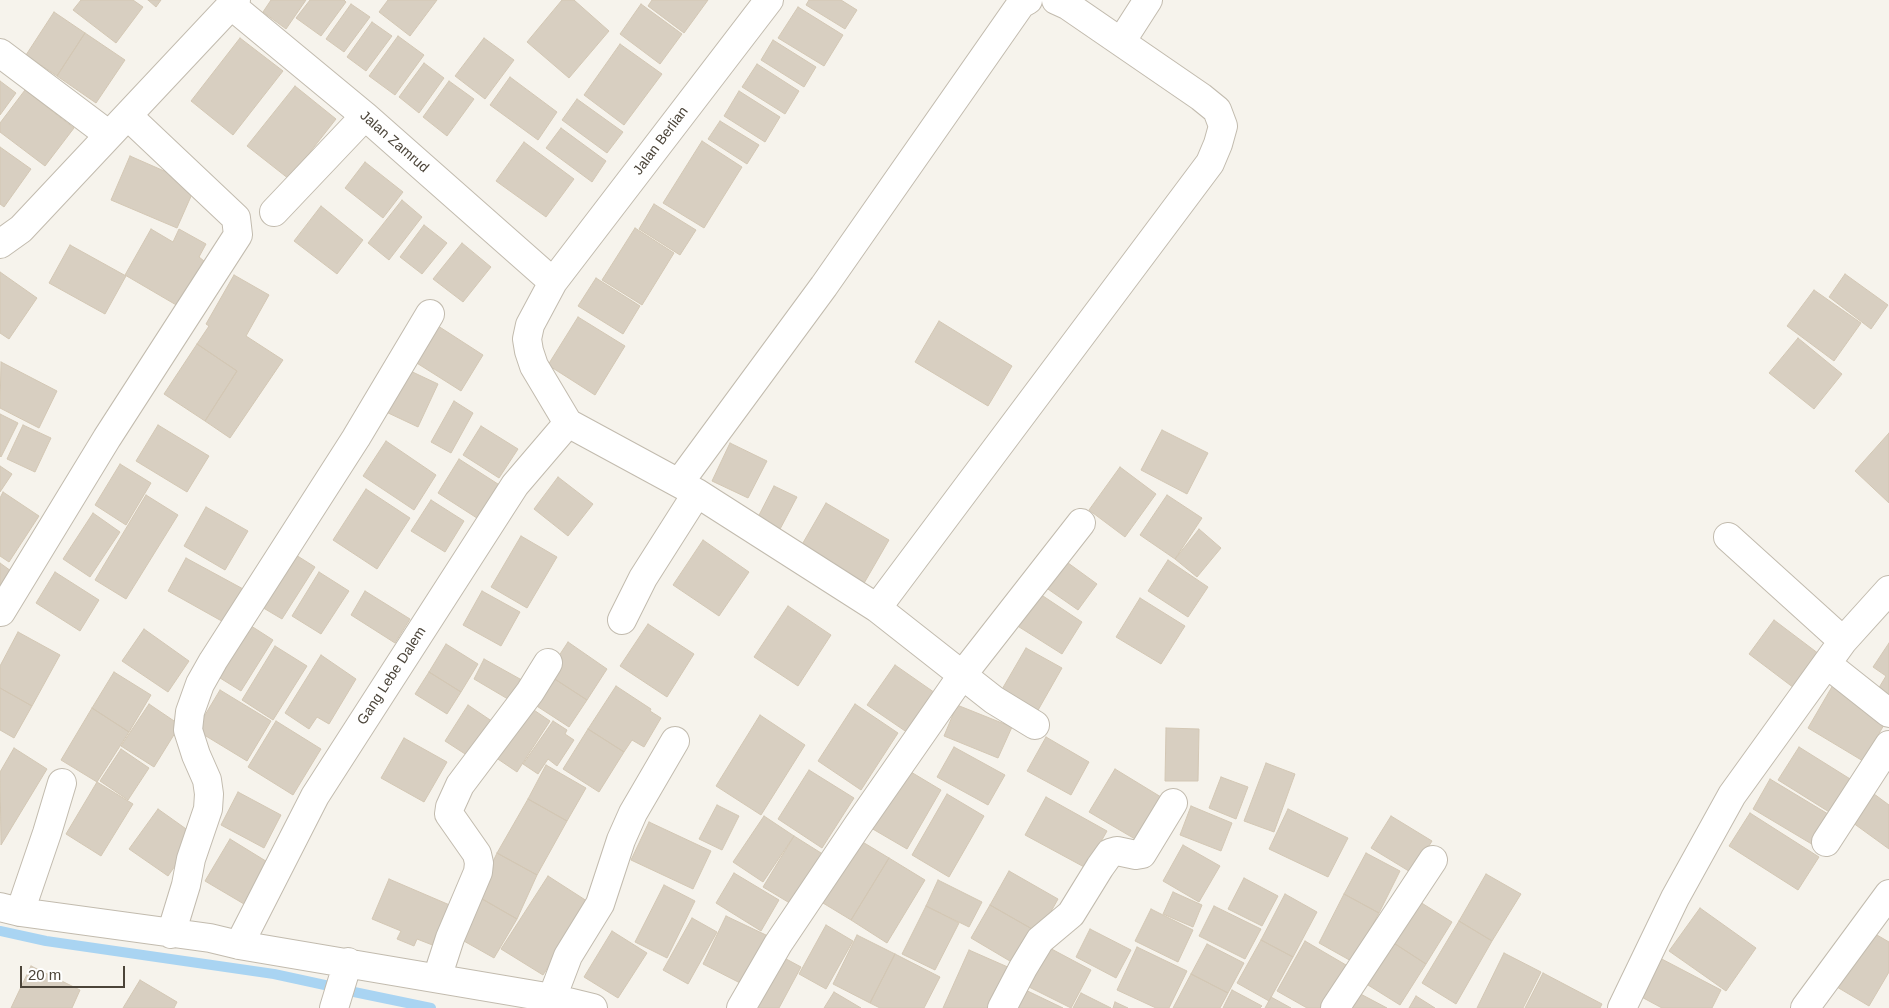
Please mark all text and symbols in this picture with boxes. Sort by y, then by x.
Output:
street label: Jalan Berlian [630,104,692,178]
street label: Jalan Zamrud [356,108,432,176]
street label: Gang Lebe Dalem [354,624,430,728]
scale bar [22,956,128,988]
text: 20 m [28,966,61,983]

